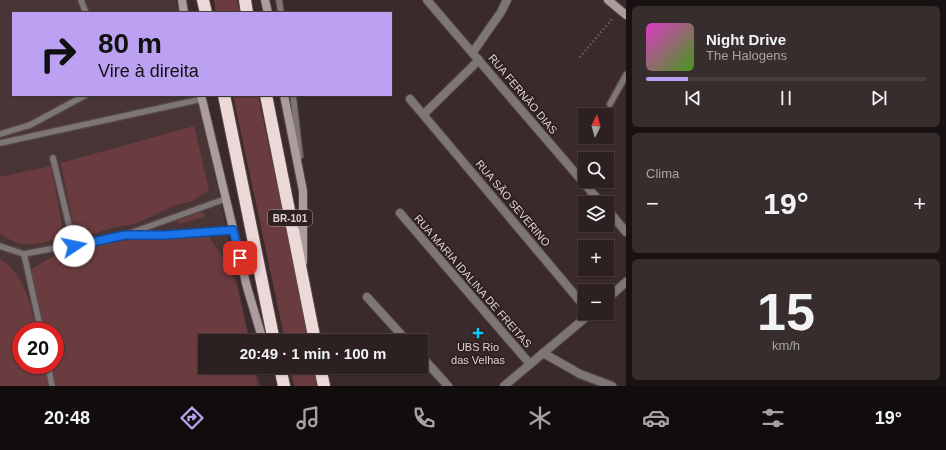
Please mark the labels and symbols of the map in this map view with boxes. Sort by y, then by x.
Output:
street label: RUA FERNÃO DIAS [486,52,560,136]
north arrow [578,108,614,144]
street label: RUA SÃO SEVERINO [473,157,553,249]
road number: BR-101 [268,210,312,226]
street label: RUA MARIA IDALINA DE FREITAS [412,212,534,350]
position arrow [53,225,95,267]
pin [223,241,257,275]
speed limit sign: 20 [12,322,64,374]
marker: UBS Rio das Velhas [472,327,484,339]
place label: UBS Rio das Velhas [451,341,505,366]

